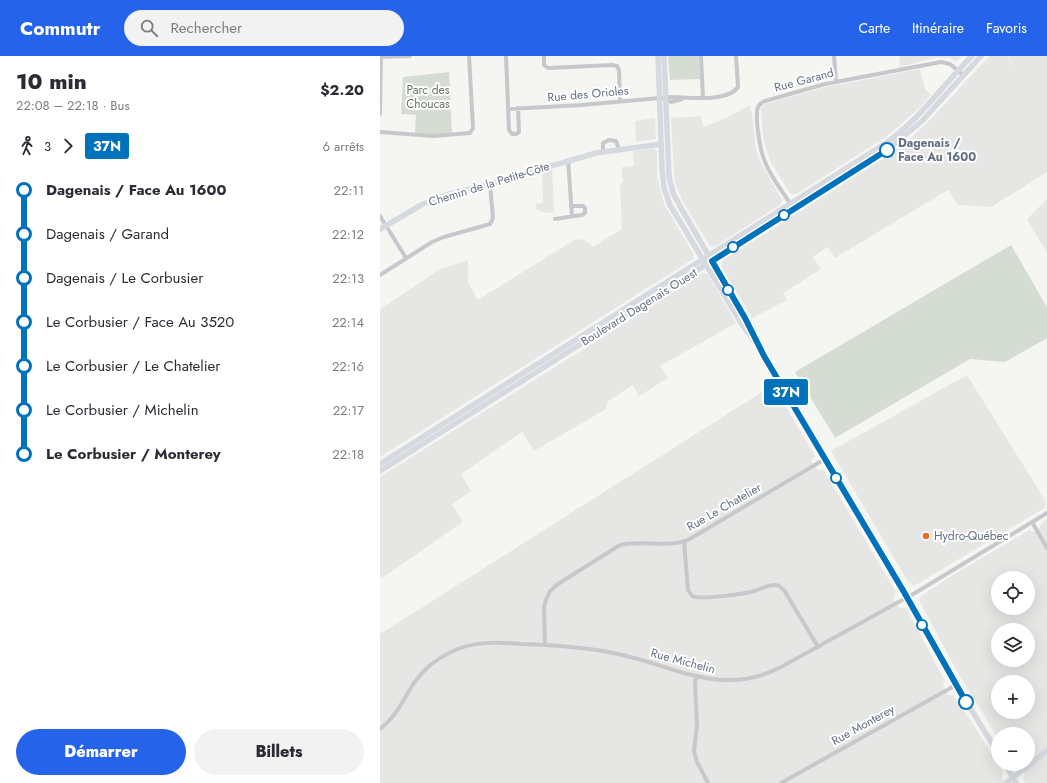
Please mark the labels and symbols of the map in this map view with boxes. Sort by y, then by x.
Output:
street label: Rue Garand [772,63,836,97]
park label: Parc des Choucas [406,81,450,113]
street label: Rue des Orioles [547,81,629,107]
place label: Dagenais / Face Au 1600 [898,134,976,166]
marker: Dagenais / Face Au 1600 [879,142,895,158]
street label: Chemin de la Petite-Côte [426,157,552,211]
unlabelled marker [778,209,790,221]
unlabelled marker [727,241,739,253]
street label: Boulevard Dagenais Ouest [577,264,701,350]
unlabelled marker [722,284,734,296]
line badge: 37N [763,379,809,405]
unlabelled marker [830,472,842,484]
street label: Rue Le Chatelier [683,478,765,536]
place label: Hydro-Québec [934,527,1009,545]
marker: Hydro-Québec [921,531,931,541]
unlabelled marker [916,619,928,631]
street label: Rue Michelin [649,644,717,678]
unlabelled marker [958,694,974,710]
street label: Rue Monterey [828,700,898,750]

